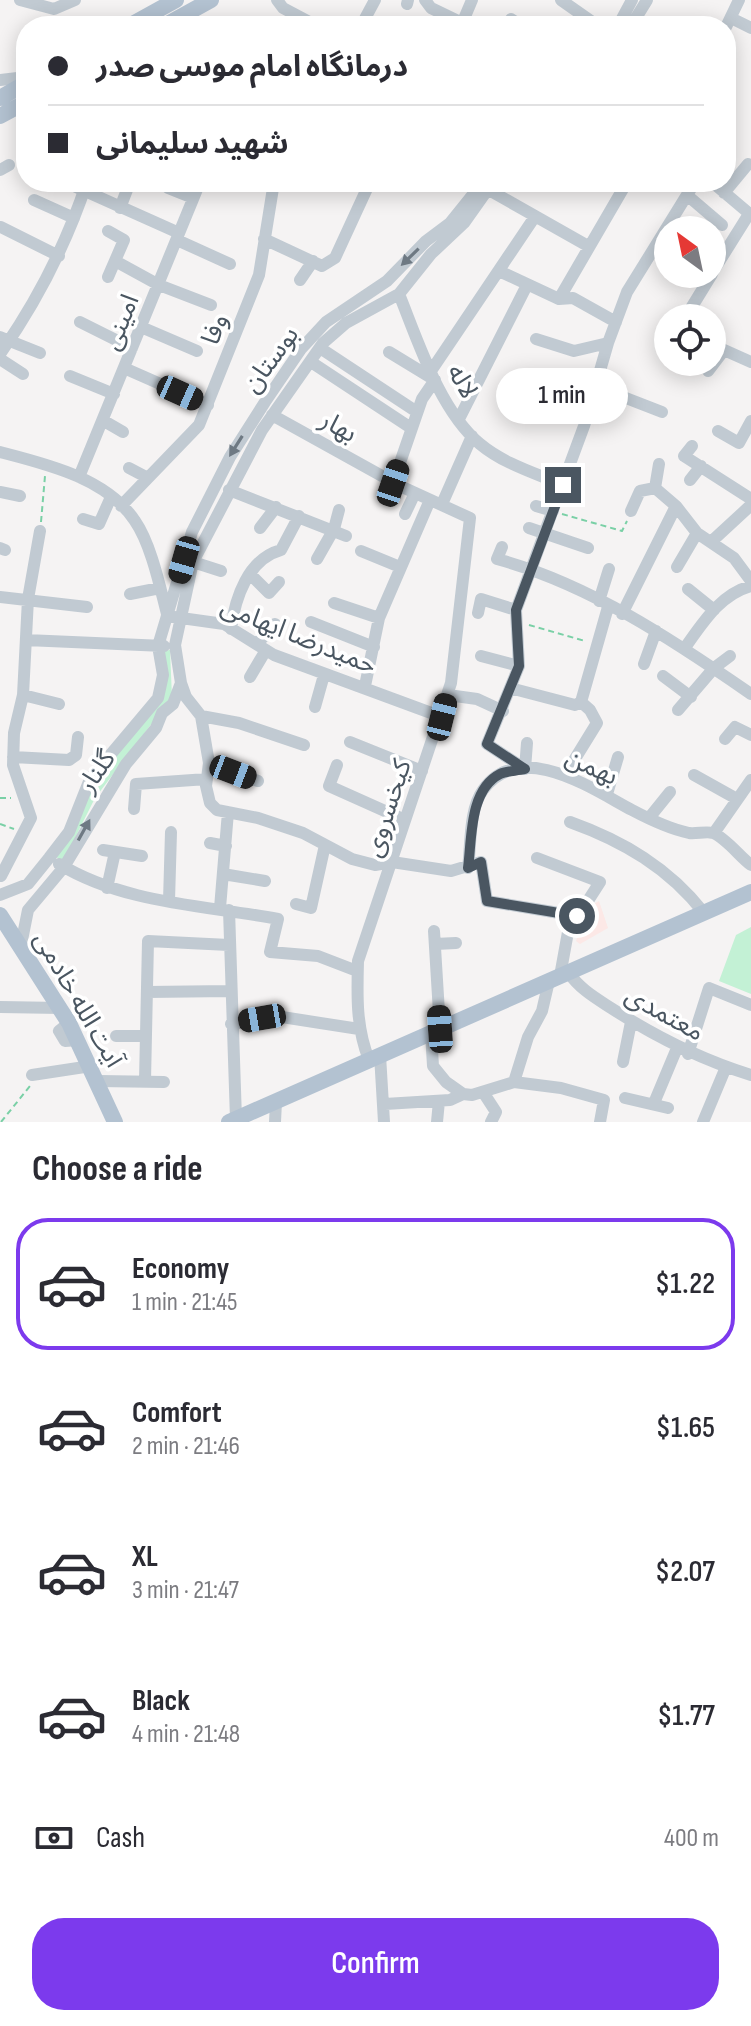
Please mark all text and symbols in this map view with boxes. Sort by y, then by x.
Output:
text: درمانگاه امام موسی صدر [96,49,408,85]
text: شهید سلیمانی [96,126,289,162]
north arrow [654,216,726,288]
map controls [654,216,726,376]
one-way arrow [400,248,419,266]
street label: امینی [96,290,147,355]
button: locate [654,304,726,376]
street label: وفا [195,310,235,349]
street label: بوستان [237,321,306,399]
street label: لاله [440,359,484,404]
callout: 1 min [497,369,629,425]
car [153,372,207,414]
text: 1 min [538,380,586,411]
street label: بهار [314,404,362,450]
one-way arrow [229,436,244,457]
car [374,456,412,510]
route end [545,467,581,503]
car [166,534,202,586]
street label: حمیدرضا ایهامی [216,591,381,682]
car [425,691,459,743]
street label: بهمن [560,742,622,793]
street label: گلنار [71,744,123,800]
car [206,752,260,792]
street label: کیخسروی [358,755,419,861]
one-way arrow [77,819,91,841]
route start [559,898,595,934]
street label: آیت الله خادمی [26,926,130,1075]
street label: معتمدی [619,980,709,1049]
car [236,1002,288,1034]
car [426,1004,454,1054]
text: Choose a ride [32,1148,203,1191]
icon: car [36,1248,108,1320]
text: Economy [132,1251,229,1287]
text: $1.22 [655,1266,715,1302]
text: 1 min · 21:45 [132,1287,238,1318]
icon: car [36,1392,108,1464]
text: Comfort [132,1395,222,1431]
text: $1.65 [656,1410,715,1446]
text: 2 min · 21:46 [132,1431,240,1462]
icon: car [36,1536,108,1608]
text: XL [132,1539,158,1575]
text: $2.07 [655,1554,715,1590]
text: 3 min · 21:47 [132,1575,239,1606]
icon: car [36,1680,108,1752]
text: Black [132,1683,190,1719]
text: $1.77 [657,1698,715,1734]
text: 4 min · 21:48 [132,1719,240,1750]
icon: cash [32,1816,76,1860]
text: Cash [96,1820,145,1856]
text: 400 m [664,1823,719,1854]
button: Confirm [32,1918,719,2010]

